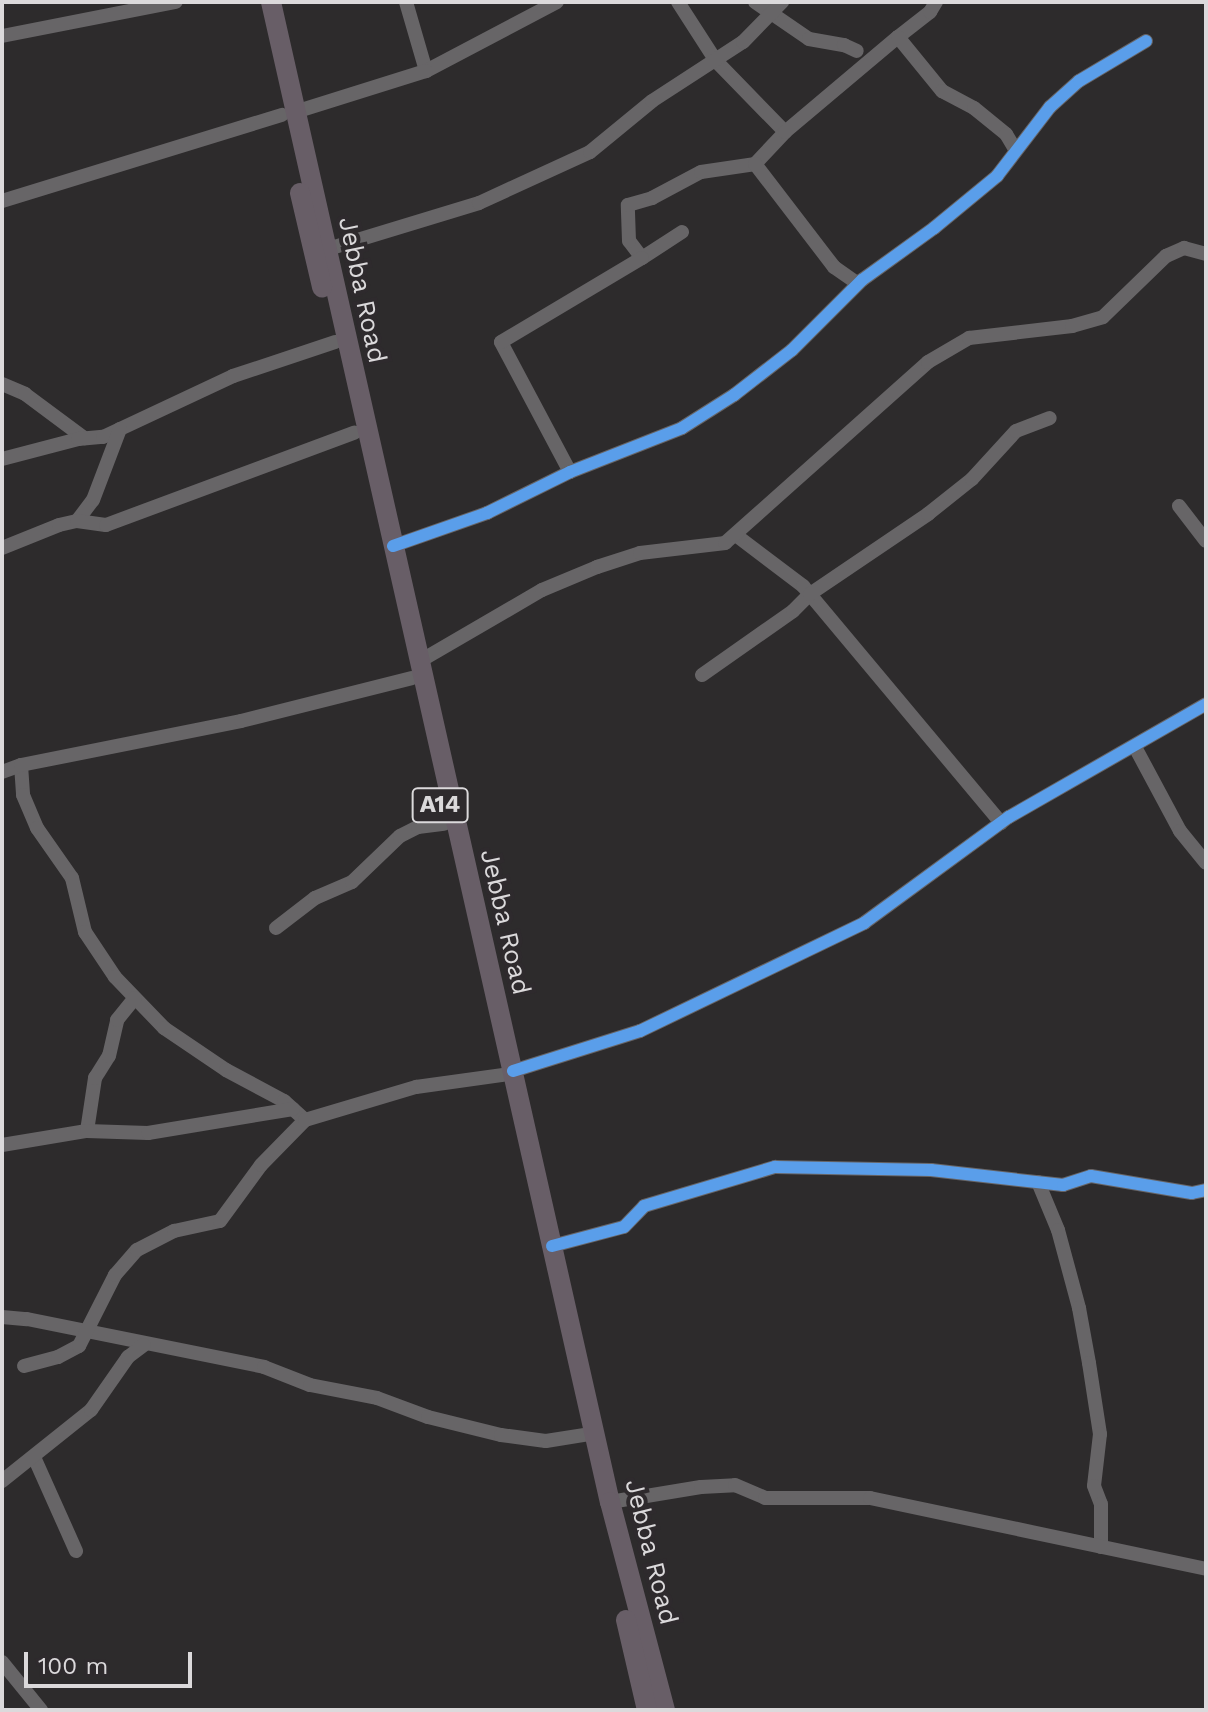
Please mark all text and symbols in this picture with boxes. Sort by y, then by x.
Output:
street label: Jebba Road [331,214,393,366]
road number: A14 [410,785,470,825]
street label: Jebba Road [473,846,537,998]
street label: Jebba Road [618,1476,684,1628]
scale bar [28,1636,196,1686]
text: 100 m [38,1652,108,1680]

